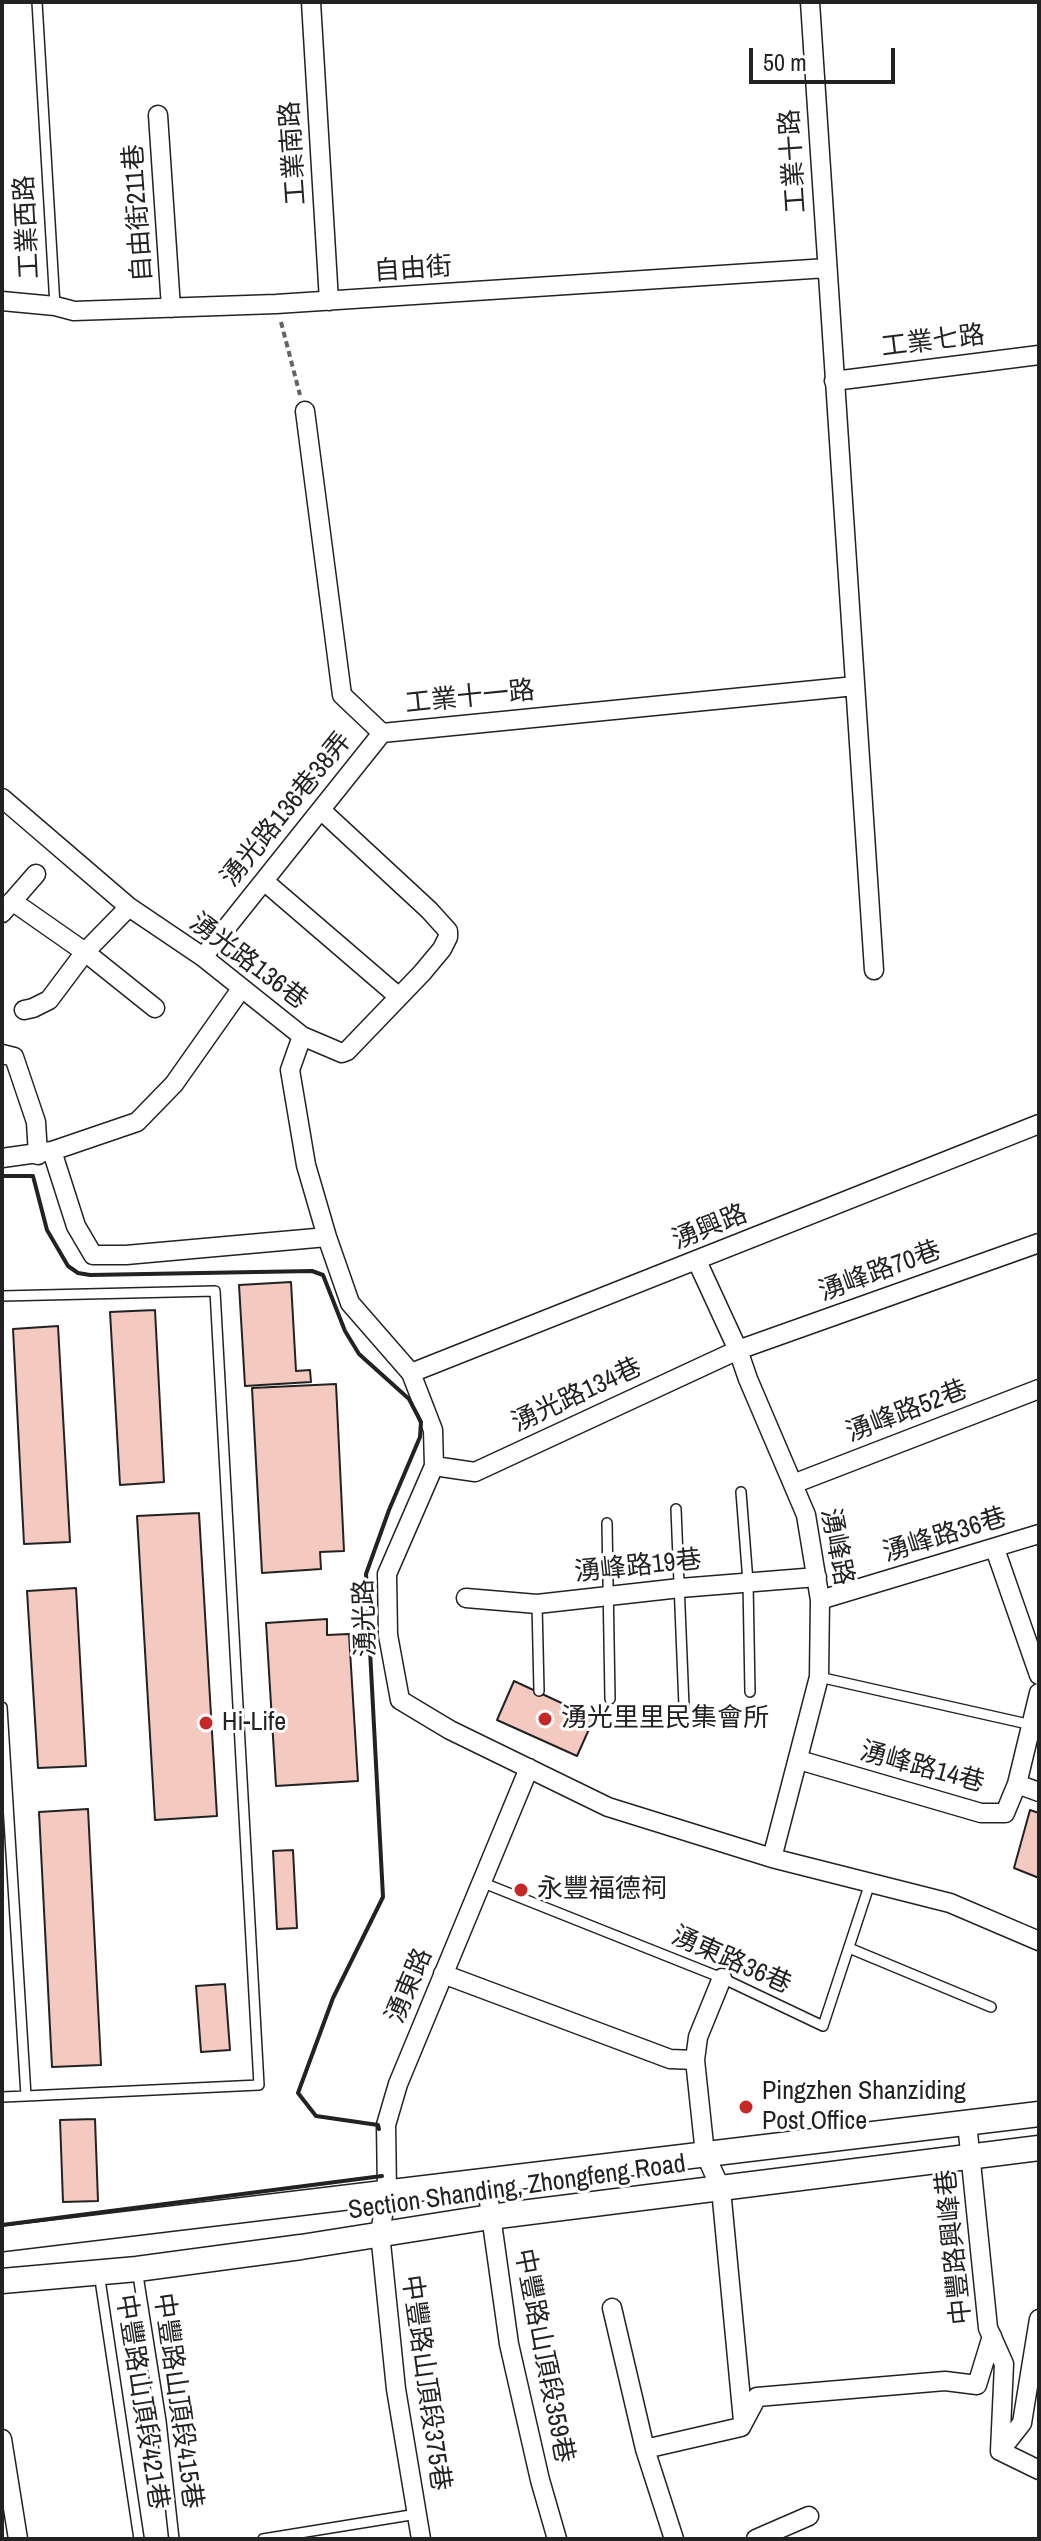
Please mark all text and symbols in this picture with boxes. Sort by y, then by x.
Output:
scale bar [753,32,899,82]
text: 50 m [763,46,807,78]
street label: 工業南路 [275,100,313,206]
street label: 工業十路 [775,108,813,214]
street label: 自由街211巷 [119,143,159,283]
street label: 工業西路 [10,174,46,280]
street label: 自由街 [373,252,453,288]
street label: 工業七路 [879,320,987,364]
street label: 工業十一路 [404,676,536,720]
street label: 湧光路136巷38弄 [215,727,359,893]
street label: 湧光路136巷 [183,908,313,1016]
street label: 湧興路 [668,1199,752,1257]
street label: 湧峰路70巷 [815,1236,945,1308]
street label: 湧光路134巷 [507,1352,647,1440]
street label: 湧峰路52巷 [842,1375,972,1449]
street label: 湧峰路36巷 [879,1502,1011,1570]
street label: 湧峰路 [813,1506,859,1588]
street label: 湧峰路19巷 [573,1545,703,1589]
street label: 湧光路 [349,1578,383,1658]
place label: 湧光里里民集會所 [561,1703,769,1735]
place label: Hi-Life [222,1707,286,1739]
marker: 湧光里里民集會所 [536,1710,554,1728]
marker: Hi-Life [197,1714,215,1732]
street label: 湧峰路14巷 [856,1736,988,1800]
place label: 永豐福德祠 [537,1874,667,1906]
marker: 永豐福德祠 [512,1881,530,1899]
street label: 湧東路36巷 [666,1921,796,2001]
street label: 湧東路 [380,1944,440,2028]
place label: Pingzhen Shanziding Post Office [762,2076,966,2138]
marker: Pingzhen Shanziding Post Office [737,2098,755,2116]
street label: Section Shanding, Zhongfeng Road [346,2149,688,2227]
street label: 中豐路興峰巷 [931,2168,979,2326]
street label: 中豐路山頂段359巷 [507,2246,579,2466]
street label: 中豐路山頂段375巷 [394,2273,456,2493]
street label: 中豐路山頂段415巷 [146,2291,208,2511]
street label: 中豐路山頂段421巷 [109,2292,173,2512]

